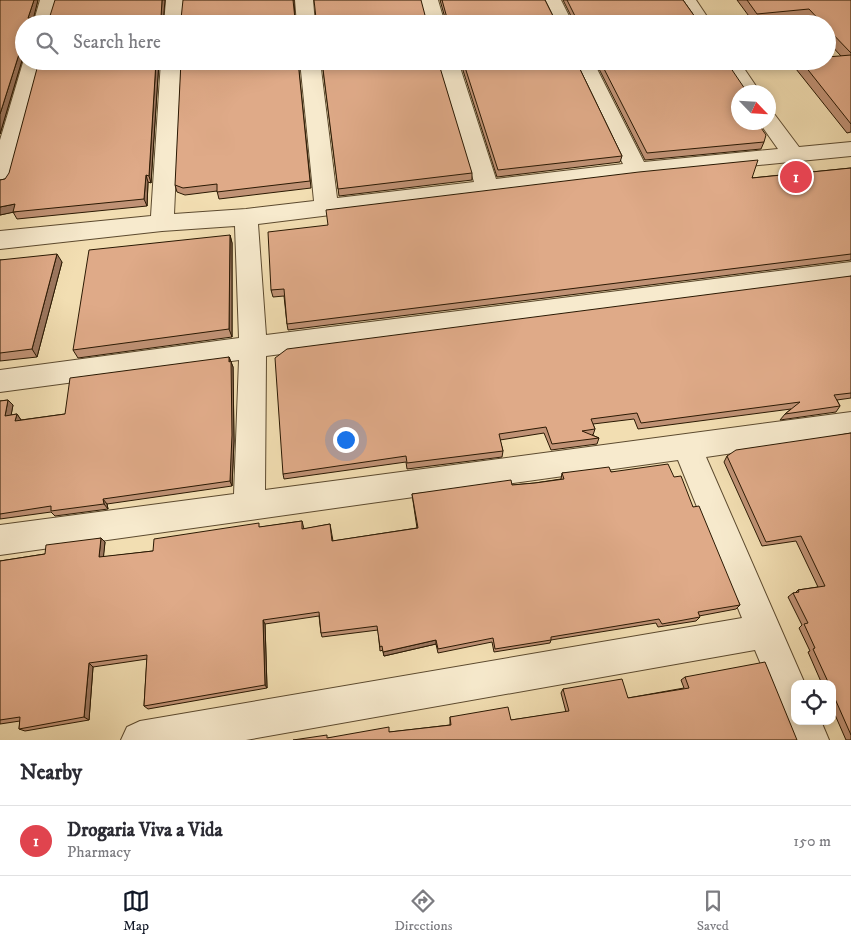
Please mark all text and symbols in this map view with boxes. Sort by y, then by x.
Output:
search box [15,15,836,70]
icon: search [33,29,61,57]
text: Search here [73,31,161,54]
north arrow [731,85,776,130]
pin: 1 [780,158,812,196]
your location [333,427,359,453]
map controls [791,680,836,725]
button: locate [791,680,836,725]
text: Nearby [20,760,82,786]
text: Drogaria Viva a Vida [67,819,223,842]
text: 1 [33,831,39,851]
text: 150 m [793,831,831,851]
text: Pharmacy [67,842,131,862]
tab: Map [122,887,150,935]
tab: Directions [394,887,452,935]
tab: Saved [697,887,729,935]

